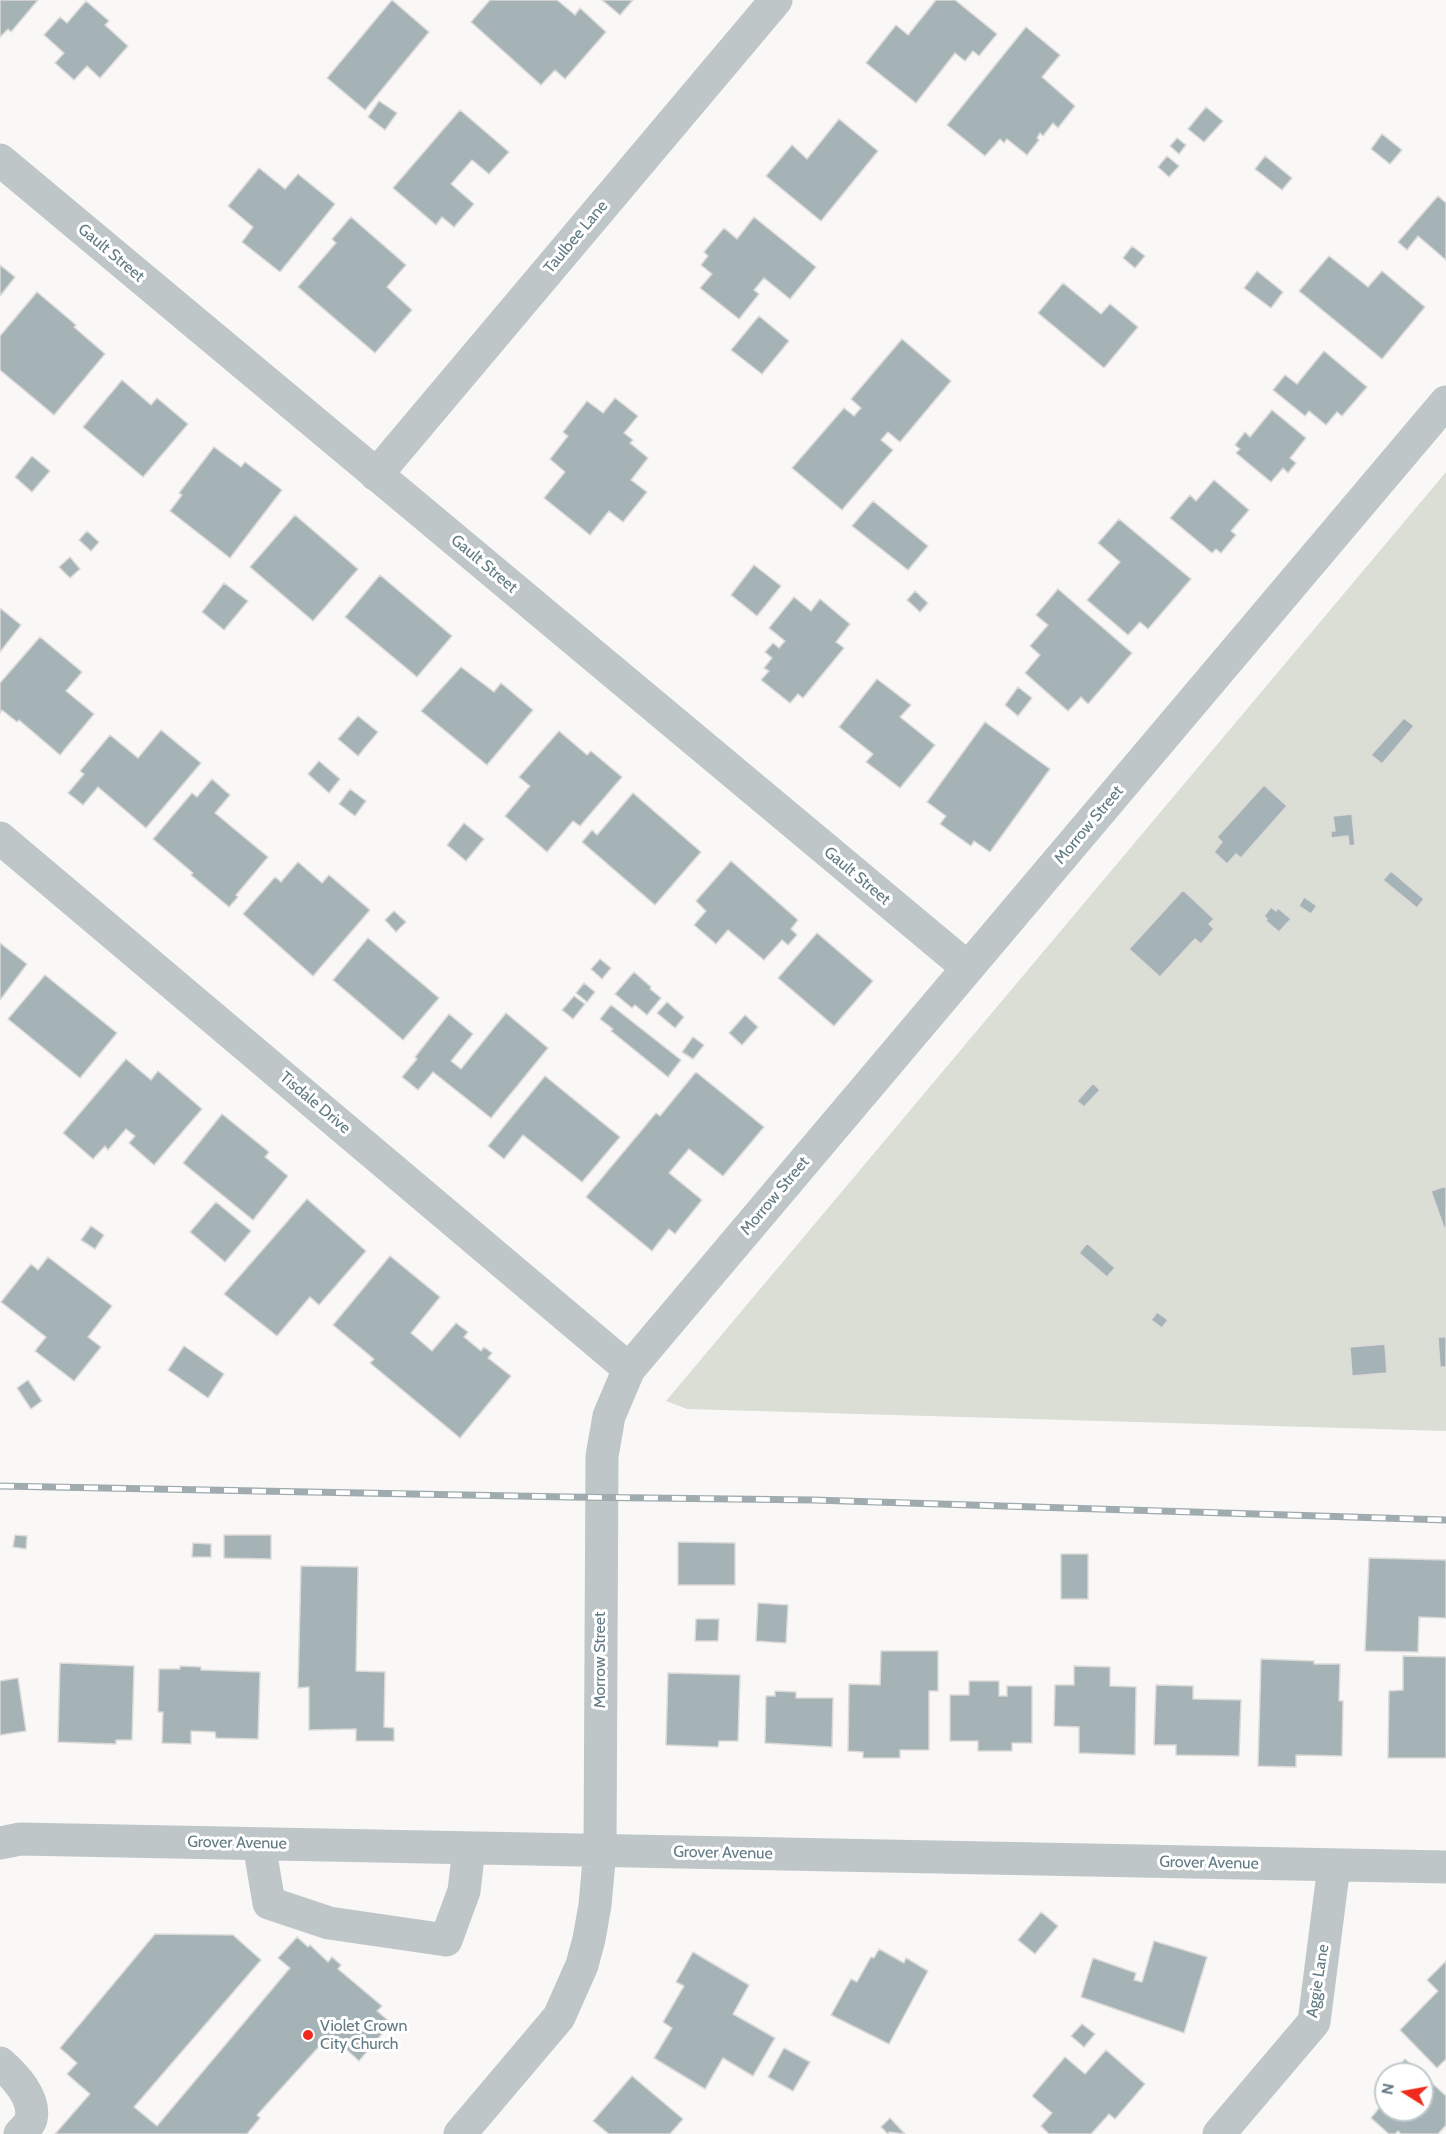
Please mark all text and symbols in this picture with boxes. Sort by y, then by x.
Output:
street label: Taulbee Lane [540,197,612,277]
street label: Gault Street [74,220,148,286]
street label: Gault Street [447,531,521,597]
street label: Morrow Street [1051,782,1127,868]
street label: Gault Street [820,843,894,909]
street label: Tisdale Drive [276,1068,354,1138]
street label: Morrow Street [737,1153,813,1239]
street label: Morrow Street [590,1612,610,1708]
street label: Grover Avenue [187,1833,287,1853]
street label: Grover Avenue [673,1843,773,1863]
street label: Grover Avenue [1159,1853,1259,1873]
street label: Aggie Lane [1303,1943,1333,2019]
place label: Violet Crown City Church [320,2016,407,2054]
marker: Violet Crown City Church [301,2028,315,2042]
north arrow [1374,2062,1434,2122]
text: N [1377,2081,1398,2096]

